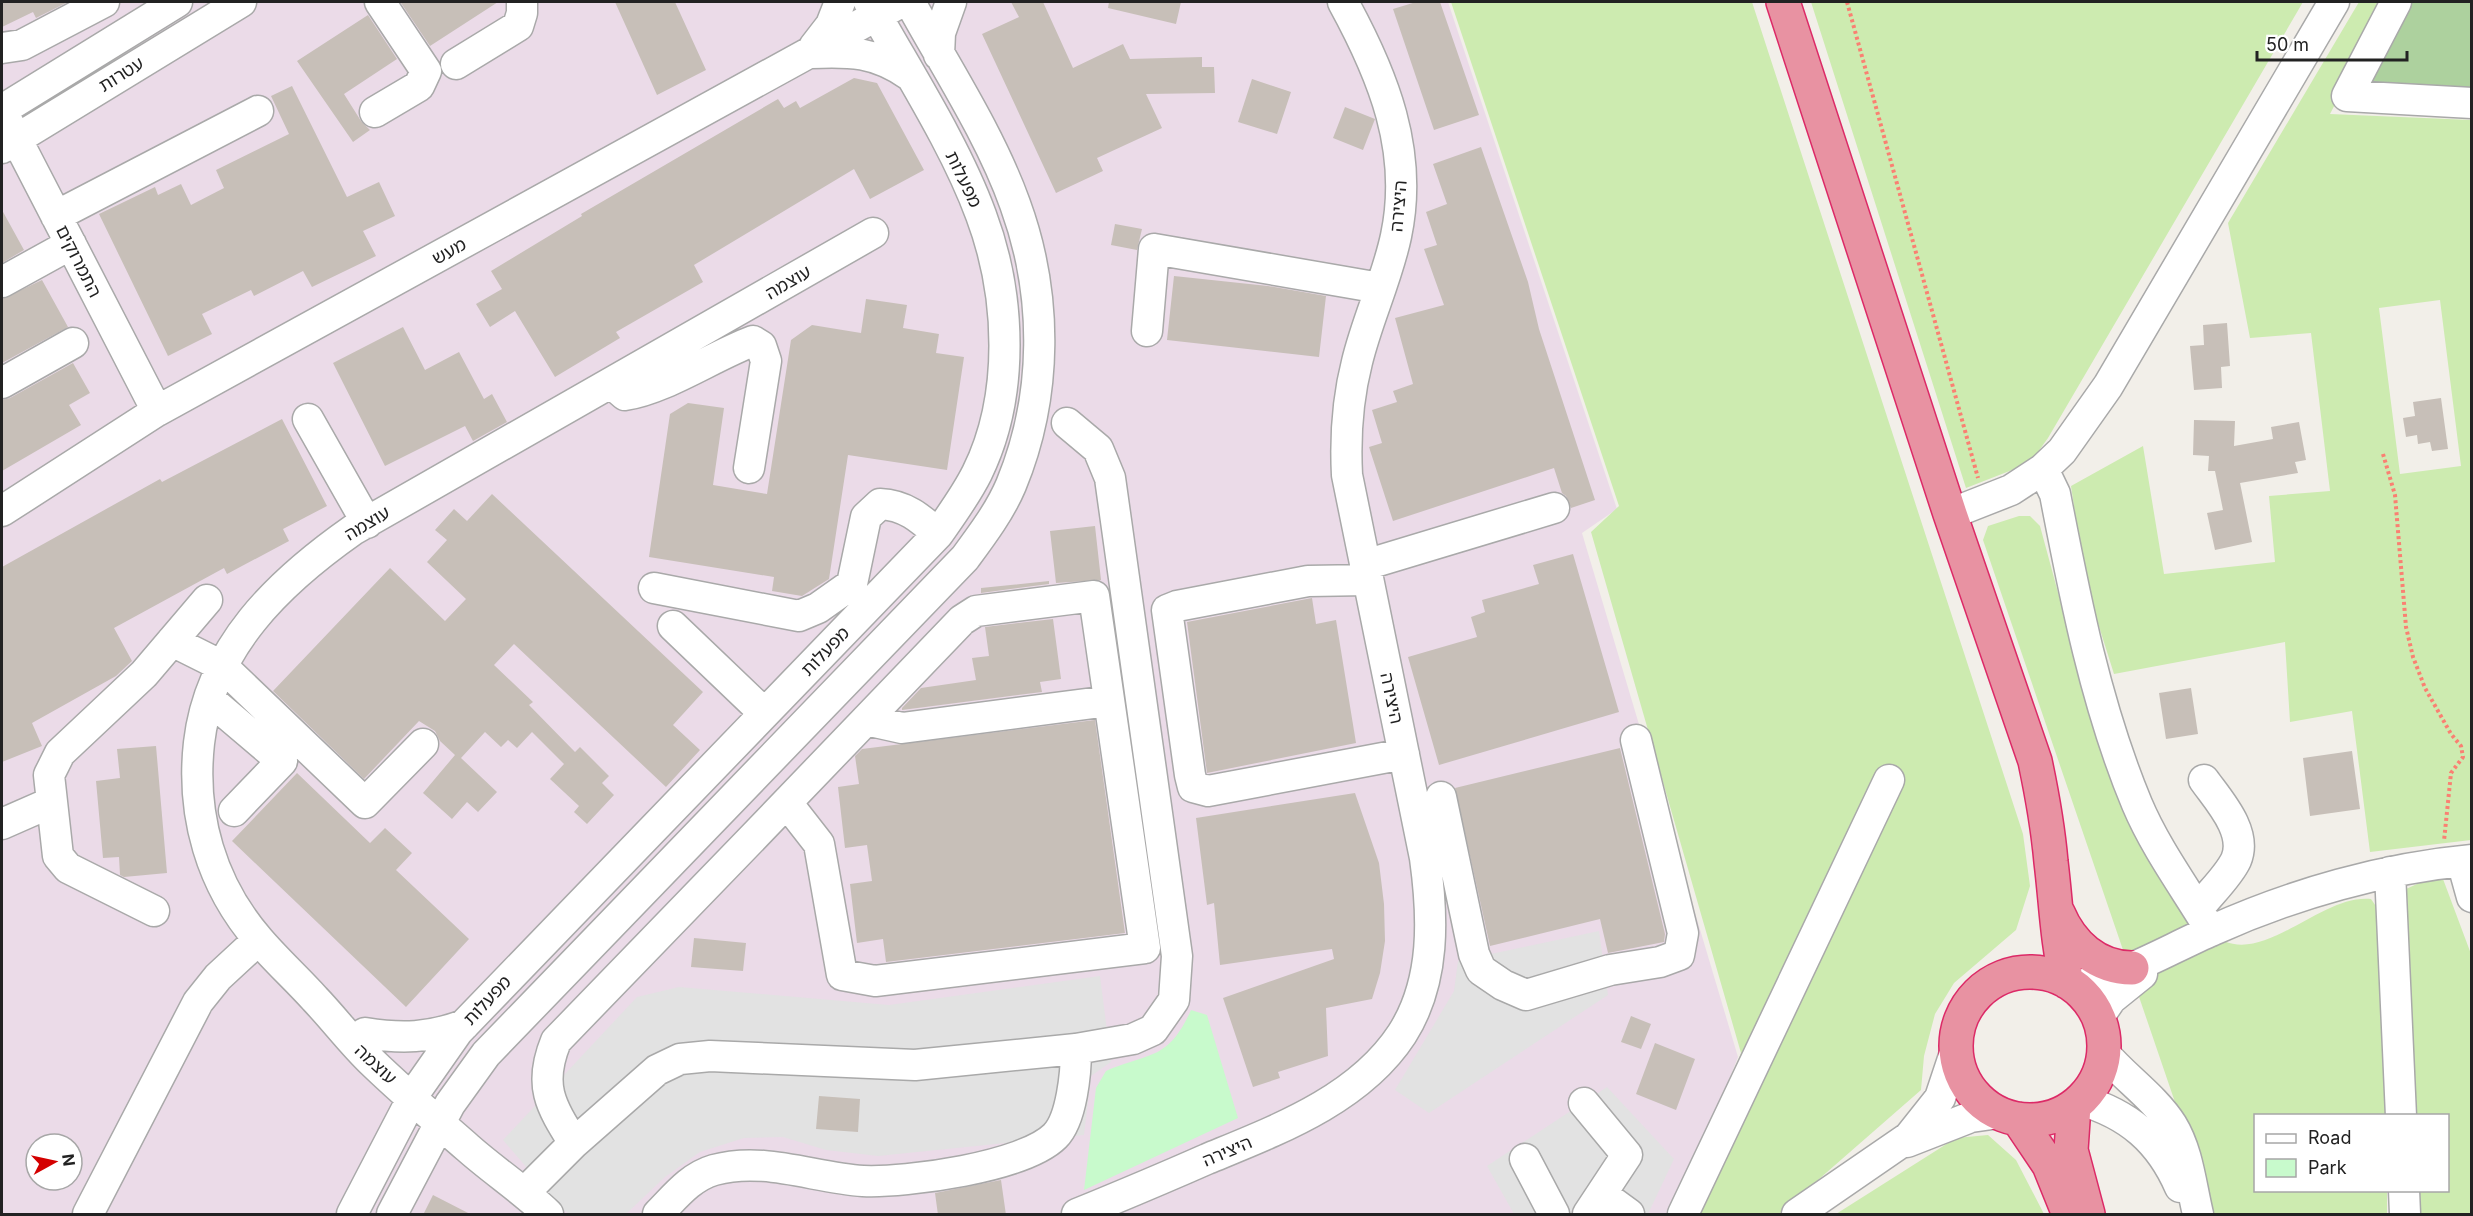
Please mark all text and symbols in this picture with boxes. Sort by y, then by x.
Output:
scale bar [2257,24,2407,62]
text: 50 m [2266,34,2309,55]
street label: עטרות [95,52,147,96]
street label: מפעלות [941,147,987,211]
street label: היצירה [1385,179,1411,233]
street label: התמרוקים [52,221,106,301]
street label: מעש [428,233,470,269]
street label: עוצמה [761,261,815,303]
street label: עוצמה [340,501,394,545]
street label: מפעלות [797,622,853,680]
street label: היצירה [1376,670,1408,726]
street label: מפעלות [459,971,515,1029]
street label: עוצמה [351,1040,401,1088]
legend [2254,1114,2449,1192]
text: Road [2308,1127,2351,1148]
street label: היצירה [1199,1131,1255,1171]
north arrow [24,1132,84,1192]
text: N [58,1152,80,1167]
text: Park [2308,1157,2347,1178]

